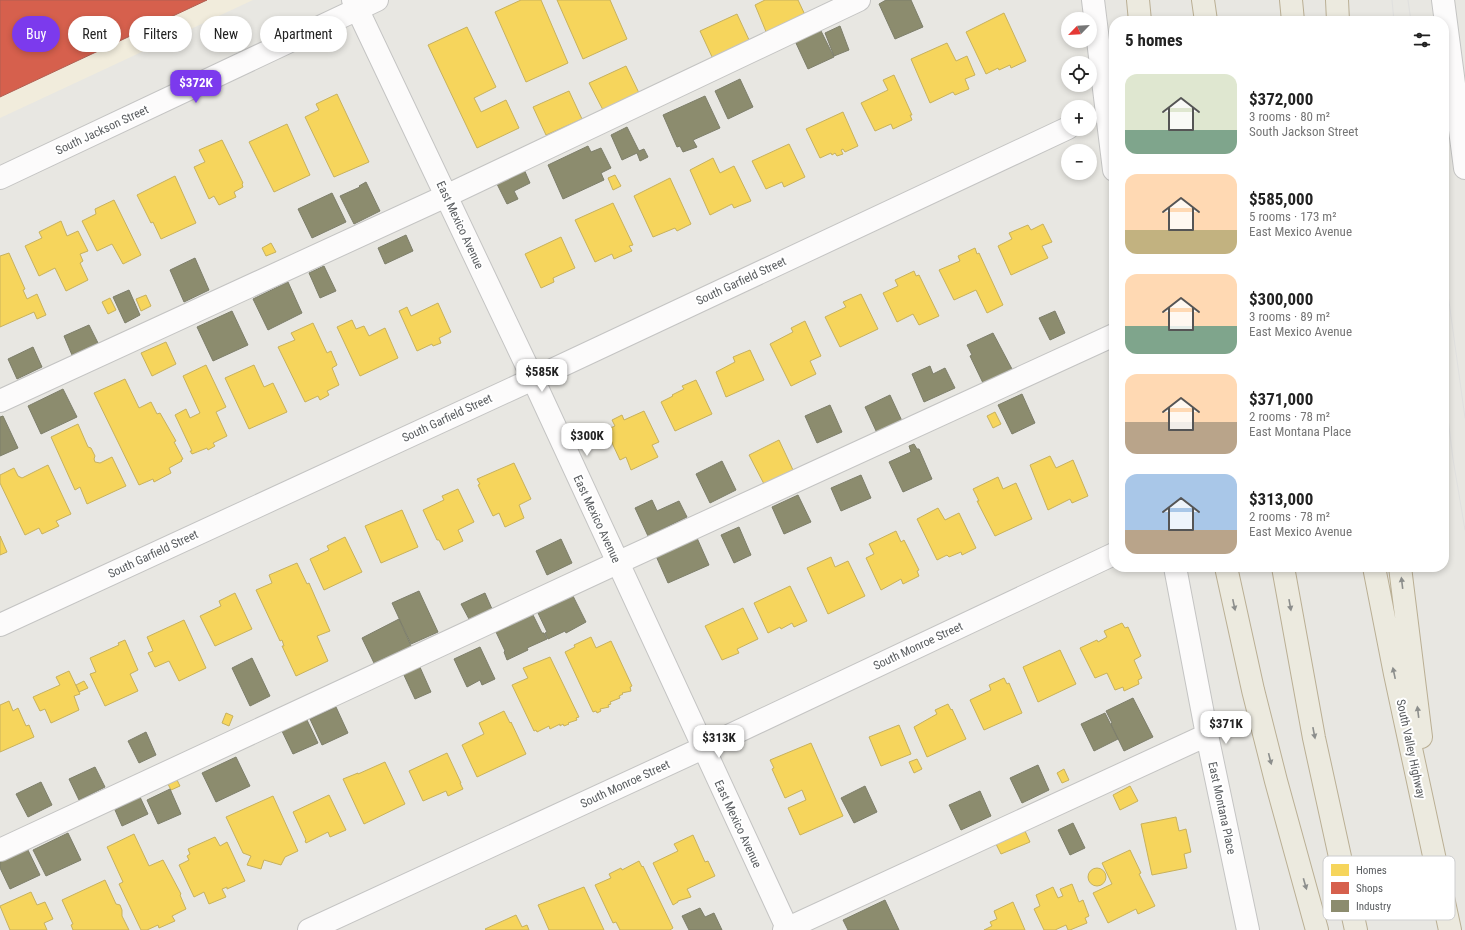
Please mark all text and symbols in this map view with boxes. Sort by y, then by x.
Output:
north arrow [1061,12,1097,48]
map controls [1061,12,1097,180]
chip: Buy [12,16,60,52]
chip: Rent [68,16,121,52]
chip: Filters [129,16,192,52]
chip: New [200,16,252,52]
chip: Apartment [260,16,347,52]
icon: filters [1411,29,1433,51]
text: 5 homes [1125,30,1183,50]
button: locate [1061,56,1097,92]
pin: $372K [168,70,224,104]
text: $372K [179,75,213,90]
text: $372,000 [1249,89,1313,109]
icon: home [1157,90,1205,138]
button: + [1061,100,1097,136]
street label: South Jackson Street [53,102,151,158]
text: 3 rooms · 80 m² [1249,109,1330,124]
text: South Jackson Street [1249,124,1358,139]
button: − [1061,144,1097,180]
street label: East Mexico Avenue [434,179,487,271]
text: $585,000 [1249,189,1313,209]
icon: home [1157,190,1205,238]
text: 5 rooms · 173 m² [1249,209,1336,224]
text: East Mexico Avenue [1249,224,1352,239]
street label: South Garfield Street [694,254,789,308]
text: $300,000 [1249,289,1313,309]
icon: home [1157,290,1205,338]
text: 3 rooms · 89 m² [1249,309,1330,324]
text: East Mexico Avenue [1249,324,1352,339]
pin: $585K [514,359,570,393]
text: $585K [525,364,559,379]
text: $371,000 [1249,389,1313,409]
icon: home [1157,390,1205,438]
street label: South Garfield Street [400,391,495,445]
text: 2 rooms · 78 m² [1249,409,1330,424]
pin: $300K [559,423,615,457]
text: East Montana Place [1249,424,1351,439]
text: $300K [570,428,604,443]
street label: East Mexico Avenue [571,473,624,565]
text: $313,000 [1249,489,1313,509]
icon: home [1157,490,1205,538]
text: 2 rooms · 78 m² [1249,509,1330,524]
text: East Mexico Avenue [1249,524,1352,539]
street label: South Garfield Street [106,527,201,581]
one-way arrow [1399,576,1405,589]
one-way arrow [1232,599,1238,611]
one-way arrow [1287,599,1293,612]
street label: South Monroe Street [871,619,965,673]
one-way arrow [1391,667,1397,679]
street label: South Valley Highway [1394,698,1428,800]
one-way arrow [1415,705,1421,718]
pin: $371K [1198,711,1254,745]
text: $371K [1209,716,1243,731]
pin: $313K [691,725,747,759]
one-way arrow [1311,727,1317,739]
text: $313K [702,730,736,745]
one-way arrow [1268,753,1274,765]
street label: South Monroe Street [578,757,672,811]
street label: East Montana Place [1205,760,1239,856]
street label: East Mexico Avenue [712,778,765,870]
legend [1323,856,1455,920]
text: Homes [1356,864,1387,877]
one-way arrow [1302,878,1308,891]
text: Shops [1356,882,1383,895]
text: Industry [1356,900,1392,913]

